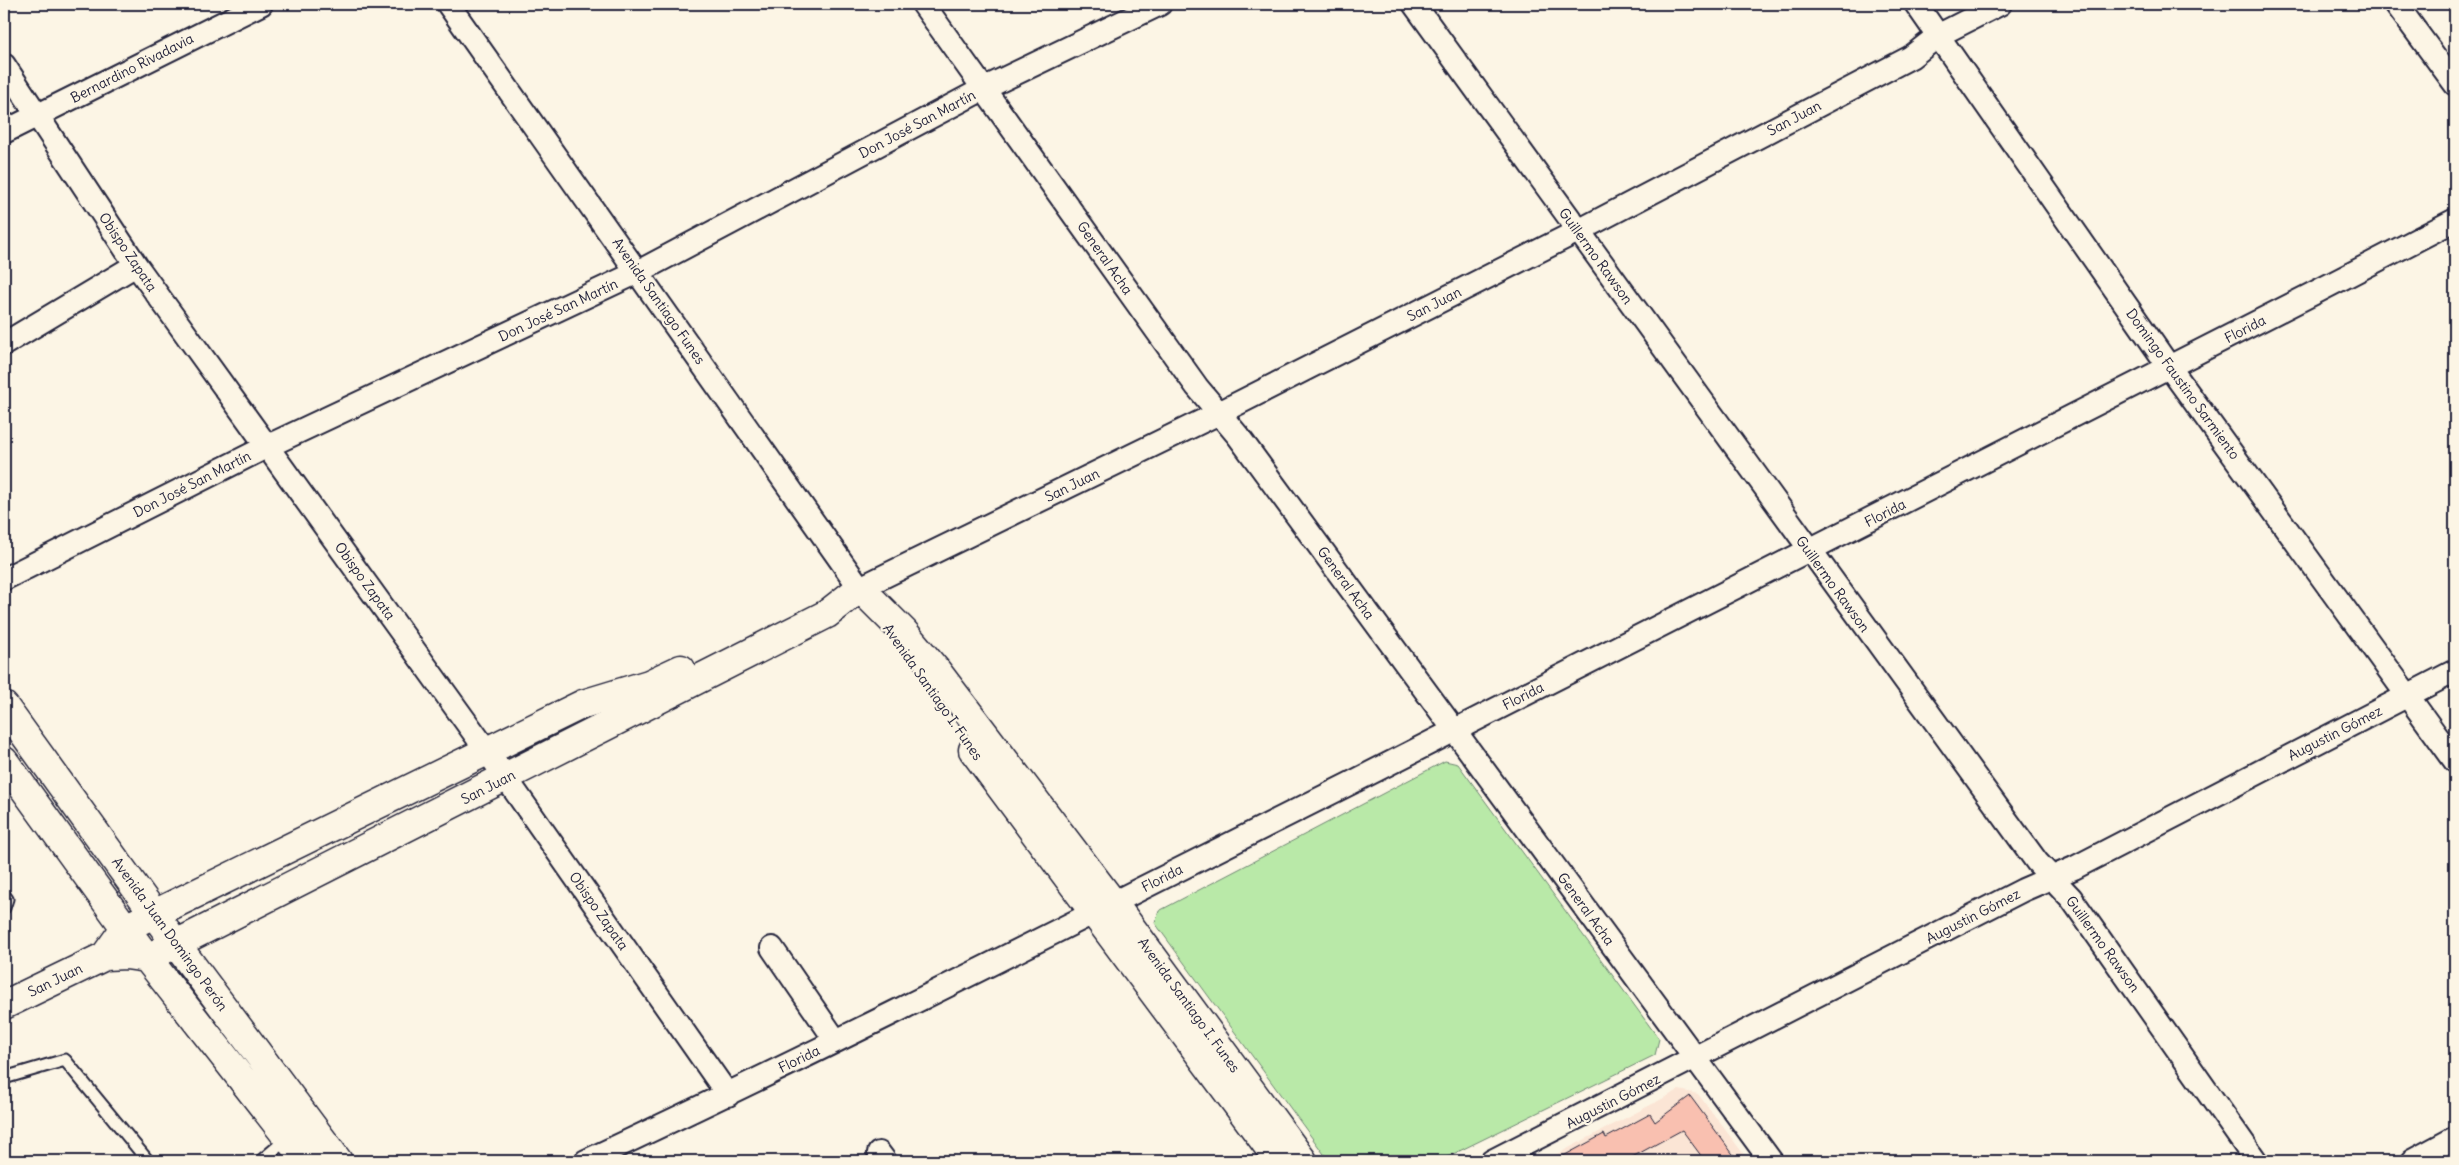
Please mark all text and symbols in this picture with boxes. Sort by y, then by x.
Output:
street label: Bernardino Rivadavia [67,29,197,107]
street label: Don José San Martín [856,86,978,162]
street label: San Juan [1764,96,1824,140]
street label: Guillermo Rawson [1555,204,1637,308]
street label: Obispo Zapata [95,209,161,295]
street label: General Acha [1073,218,1137,298]
street label: Avenida Santiago Funes [609,234,709,368]
street label: Don José San Martín [495,274,621,346]
street label: San Juan [1404,283,1464,325]
street label: Domingo Faustino Sarmiento [2122,305,2244,463]
street label: Florida [2221,311,2269,347]
street label: Don José San Martín [130,447,254,521]
street label: San Juan [1042,464,1102,506]
street label: Florida [1861,495,1909,531]
street label: Guillermo Rawson [1792,532,1874,636]
street label: Obispo Zapata [331,539,399,623]
street label: General Acha [1314,543,1378,623]
street label: Avenida Santiago I. Funes [879,620,987,764]
street label: Florida [1499,678,1547,714]
street label: Augustin Gómez [2285,701,2385,764]
street label: San Juan [458,766,518,808]
street label: Avenida Juan Domingo Perón [108,853,232,1015]
street label: Florida [1138,860,1186,896]
street label: Obispo Zapata [565,868,633,954]
street label: General Acha [1554,869,1618,949]
street label: Augustin Gómez [1923,884,2023,947]
street label: Guillermo Rawson [2062,892,2144,996]
street label: Avenida Santiago I. Funes [1134,934,1244,1076]
street label: San Juan [25,959,85,1001]
street label: Florida [775,1041,823,1077]
street label: Augustin Gómez [1563,1069,1663,1132]

